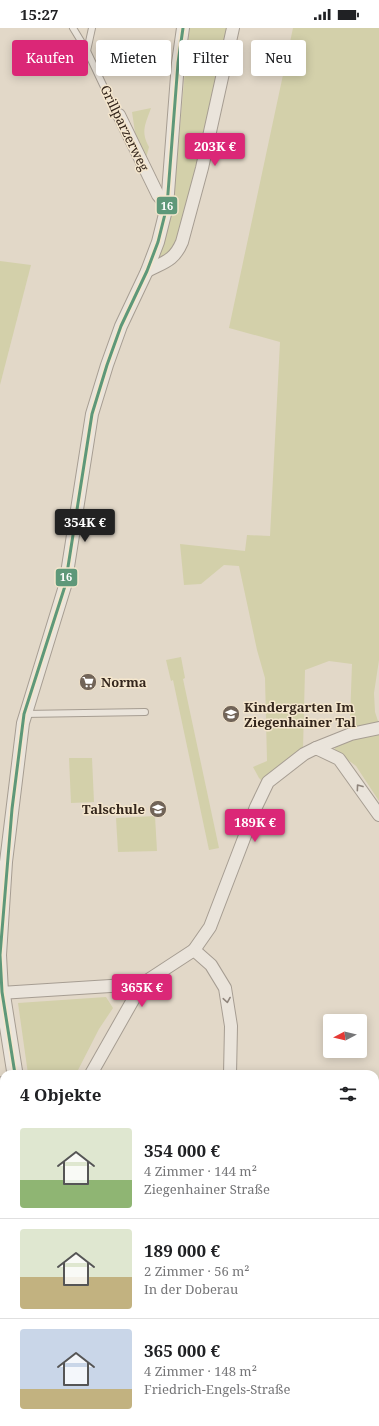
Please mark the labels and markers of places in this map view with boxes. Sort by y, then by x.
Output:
pin: 203K € [182,133,248,167]
pin: 354K € [52,509,118,543]
supermarket icon: Norma [78,672,98,692]
place label: Norma [101,673,147,691]
place label: Kindergarten Im Ziegenhainer Tal [244,698,356,731]
school or university icon: Kindergarten Im Ziegenhainer Tal [221,704,241,724]
school or university icon: Talschule [148,799,168,819]
place label: Talschule [82,800,145,818]
pin: 189K € [222,809,288,843]
pin: 365K € [109,974,175,1008]

